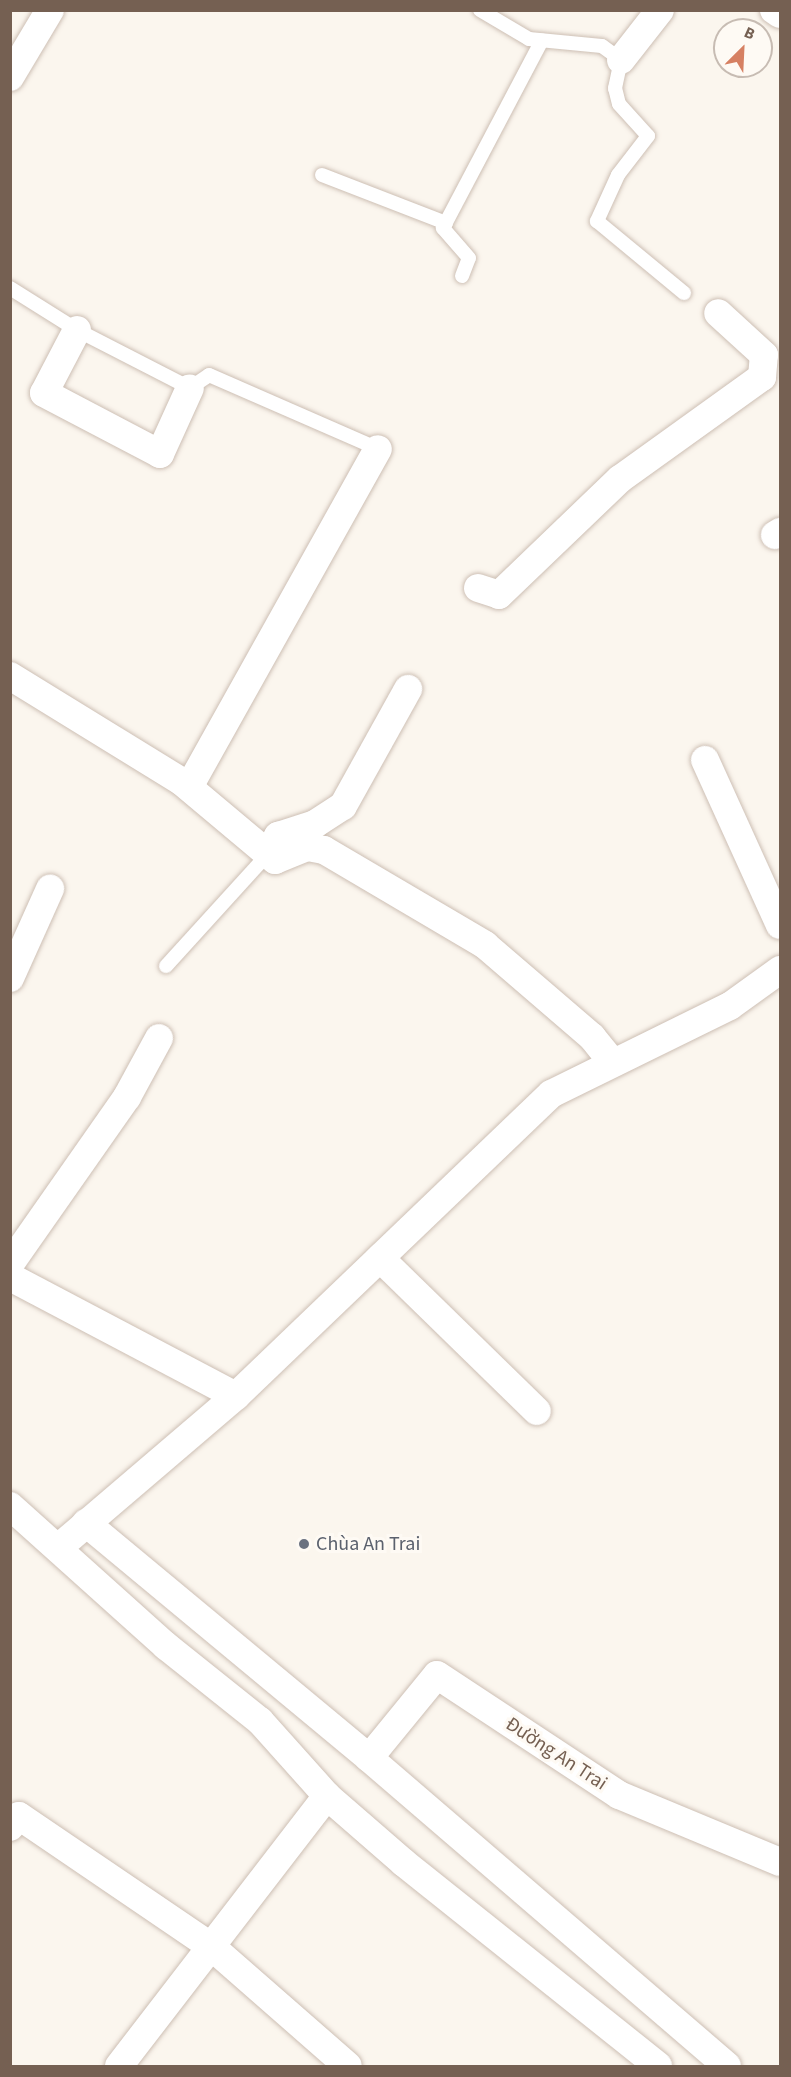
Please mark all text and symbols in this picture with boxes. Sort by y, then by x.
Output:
north arrow [713,18,773,78]
text: B [741,21,758,45]
place label: Chùa An Trai [316,1532,420,1556]
marker: Chùa An Trai [297,1537,311,1551]
street label: Đường An Trai [501,1712,611,1796]

